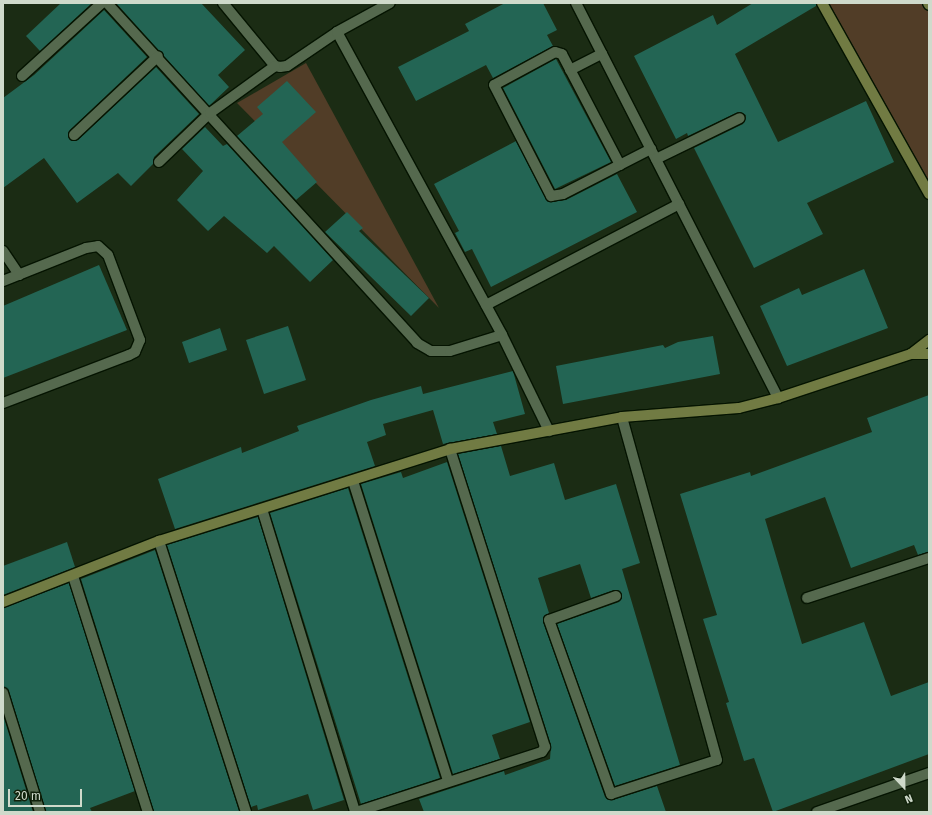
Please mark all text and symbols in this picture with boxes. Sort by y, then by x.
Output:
north arrow [884,767,924,807]
scale bar [10,781,84,807]
text: 20 m [15,789,41,803]
text: N [903,791,915,806]

